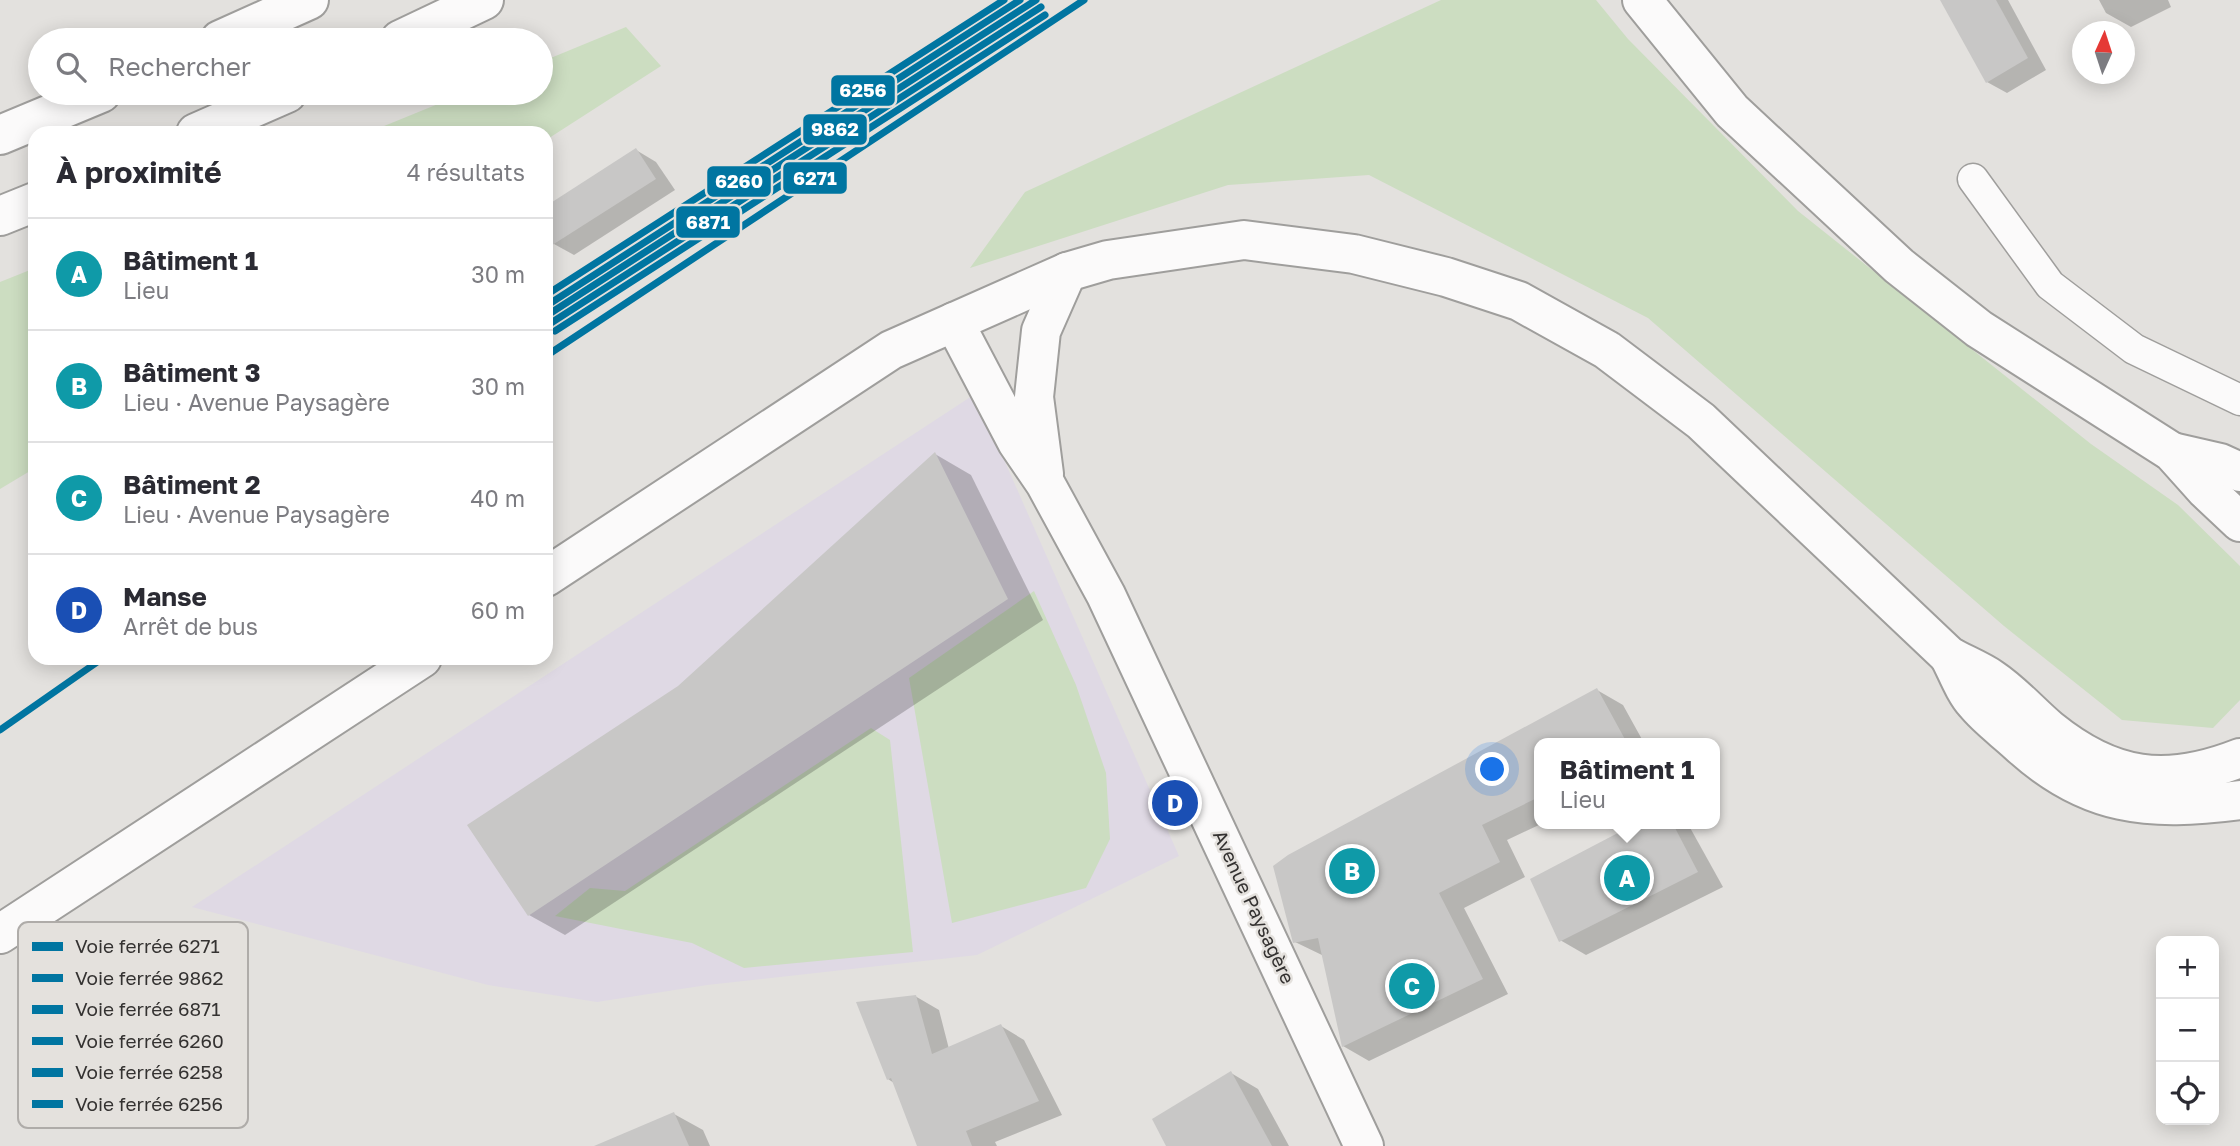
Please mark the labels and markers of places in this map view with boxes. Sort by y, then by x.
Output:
pin: D [1152,777,1198,829]
pin: B [1329,845,1375,897]
pin: A [1604,852,1650,904]
pin: C [1389,960,1435,1012]

